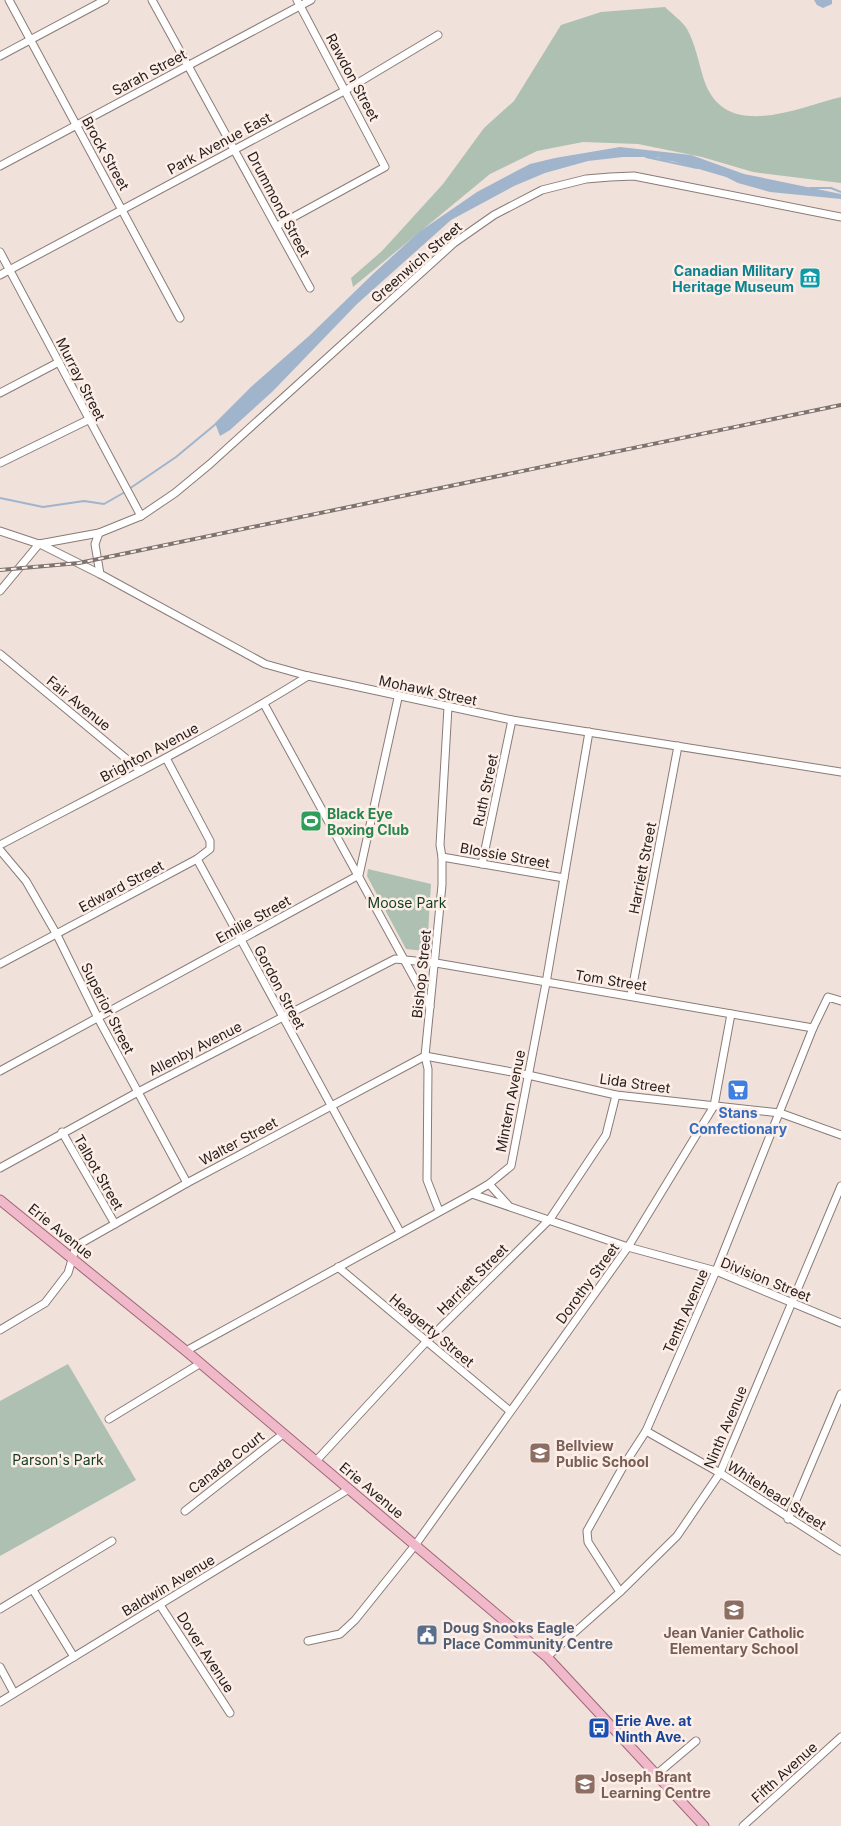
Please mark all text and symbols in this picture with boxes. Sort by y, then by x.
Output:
street label: Rawdon Street [323,30,383,124]
street label: Sarah Street [109,45,189,99]
street label: Park Avenue East [164,108,274,178]
street label: Brock Street [79,113,133,193]
street label: Drummond Street [244,148,314,260]
street label: Greenwich Street [367,218,465,306]
place label: Canadian Military Heritage Museum [672,262,795,295]
museum icon: Canadian Military Heritage Museum [798,266,822,290]
street label: Murray Street [53,335,109,424]
street label: Mohawk Street [377,671,479,709]
street label: Fair Avenue [44,672,114,734]
street label: Brighton Avenue [97,719,201,785]
street label: Ruth Street [469,752,501,828]
place label: Black Eye Boxing Club [327,805,409,838]
sports icon: Black Eye Boxing Club [299,809,323,833]
street label: Harriett Street [625,820,659,915]
street label: Blossie Street [459,839,552,871]
street label: Edward Street [76,856,167,915]
street label: Emilie Street [213,891,294,946]
park label: Moose Park [368,894,447,911]
street label: Bishop Street [408,929,434,1019]
street label: Gordon Street [251,942,309,1032]
street label: Superior Street [78,960,138,1057]
street label: Tom Street [574,966,648,994]
street label: Allenby Avenue [146,1017,244,1079]
street label: Mintern Avenue [492,1048,528,1154]
street label: Lida Street [599,1070,672,1096]
supermarket icon: Stans Confectionary [726,1078,750,1102]
place label: Stans Confectionary [689,1104,788,1137]
street label: Walter Street [196,1113,280,1169]
street label: Talbot Street [71,1131,128,1213]
street label: Erie Avenue [25,1200,97,1262]
street label: Dorothy Street [552,1239,622,1327]
street label: Harriett Street [433,1240,511,1318]
street label: Division Street [718,1253,814,1305]
street label: Tenth Avenue [659,1266,711,1356]
street label: Heagerty Street [386,1290,478,1371]
street label: Ninth Avenue [700,1383,750,1471]
street label: Canada Court [185,1427,268,1497]
place label: Bellview Public School [556,1437,649,1470]
school or university icon: Bellview Public School [528,1441,552,1465]
park label: Parson's Park [12,1451,104,1468]
street label: Whitehead Street [724,1457,830,1534]
street label: Erie Avenue [336,1458,408,1522]
street label: Baldwin Avenue [119,1551,217,1619]
school or university icon: Jean Vanier Catholic Elementary School [722,1598,746,1622]
street label: Dover Avenue [174,1609,238,1695]
place label: Doug Snooks Eagle Place Community Centre [443,1619,613,1652]
public building icon: Doug Snooks Eagle Place Community Centre [415,1623,439,1647]
place label: Jean Vanier Catholic Elementary School [663,1624,805,1657]
place label: Erie Ave. at Ninth Ave. [615,1712,692,1745]
bus stop icon: Erie Ave. at Ninth Ave. [587,1716,611,1740]
street label: Fifth Avenue [748,1738,820,1806]
place label: Joseph Brant Learning Centre [601,1768,711,1801]
school or university icon: Joseph Brant Learning Centre [573,1772,597,1796]

